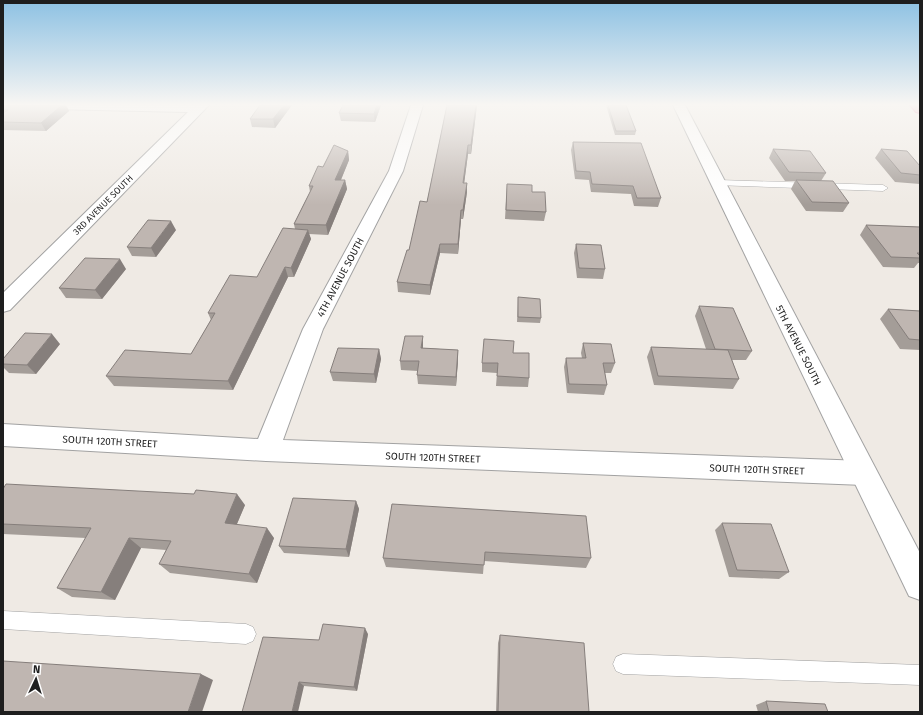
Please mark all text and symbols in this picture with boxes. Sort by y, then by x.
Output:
street label: 3RD AVENUE SOUTH [71,173,135,237]
street label: 4TH AVENUE SOUTH [315,236,367,319]
street label: 5TH AVENUE SOUTH [773,303,823,387]
street label: SOUTH 120TH STREET [62,434,159,451]
street label: SOUTH 120TH STREET [385,450,482,466]
street label: SOUTH 120TH STREET [709,462,806,478]
north arrow [16,659,56,699]
text: N [33,663,41,676]

